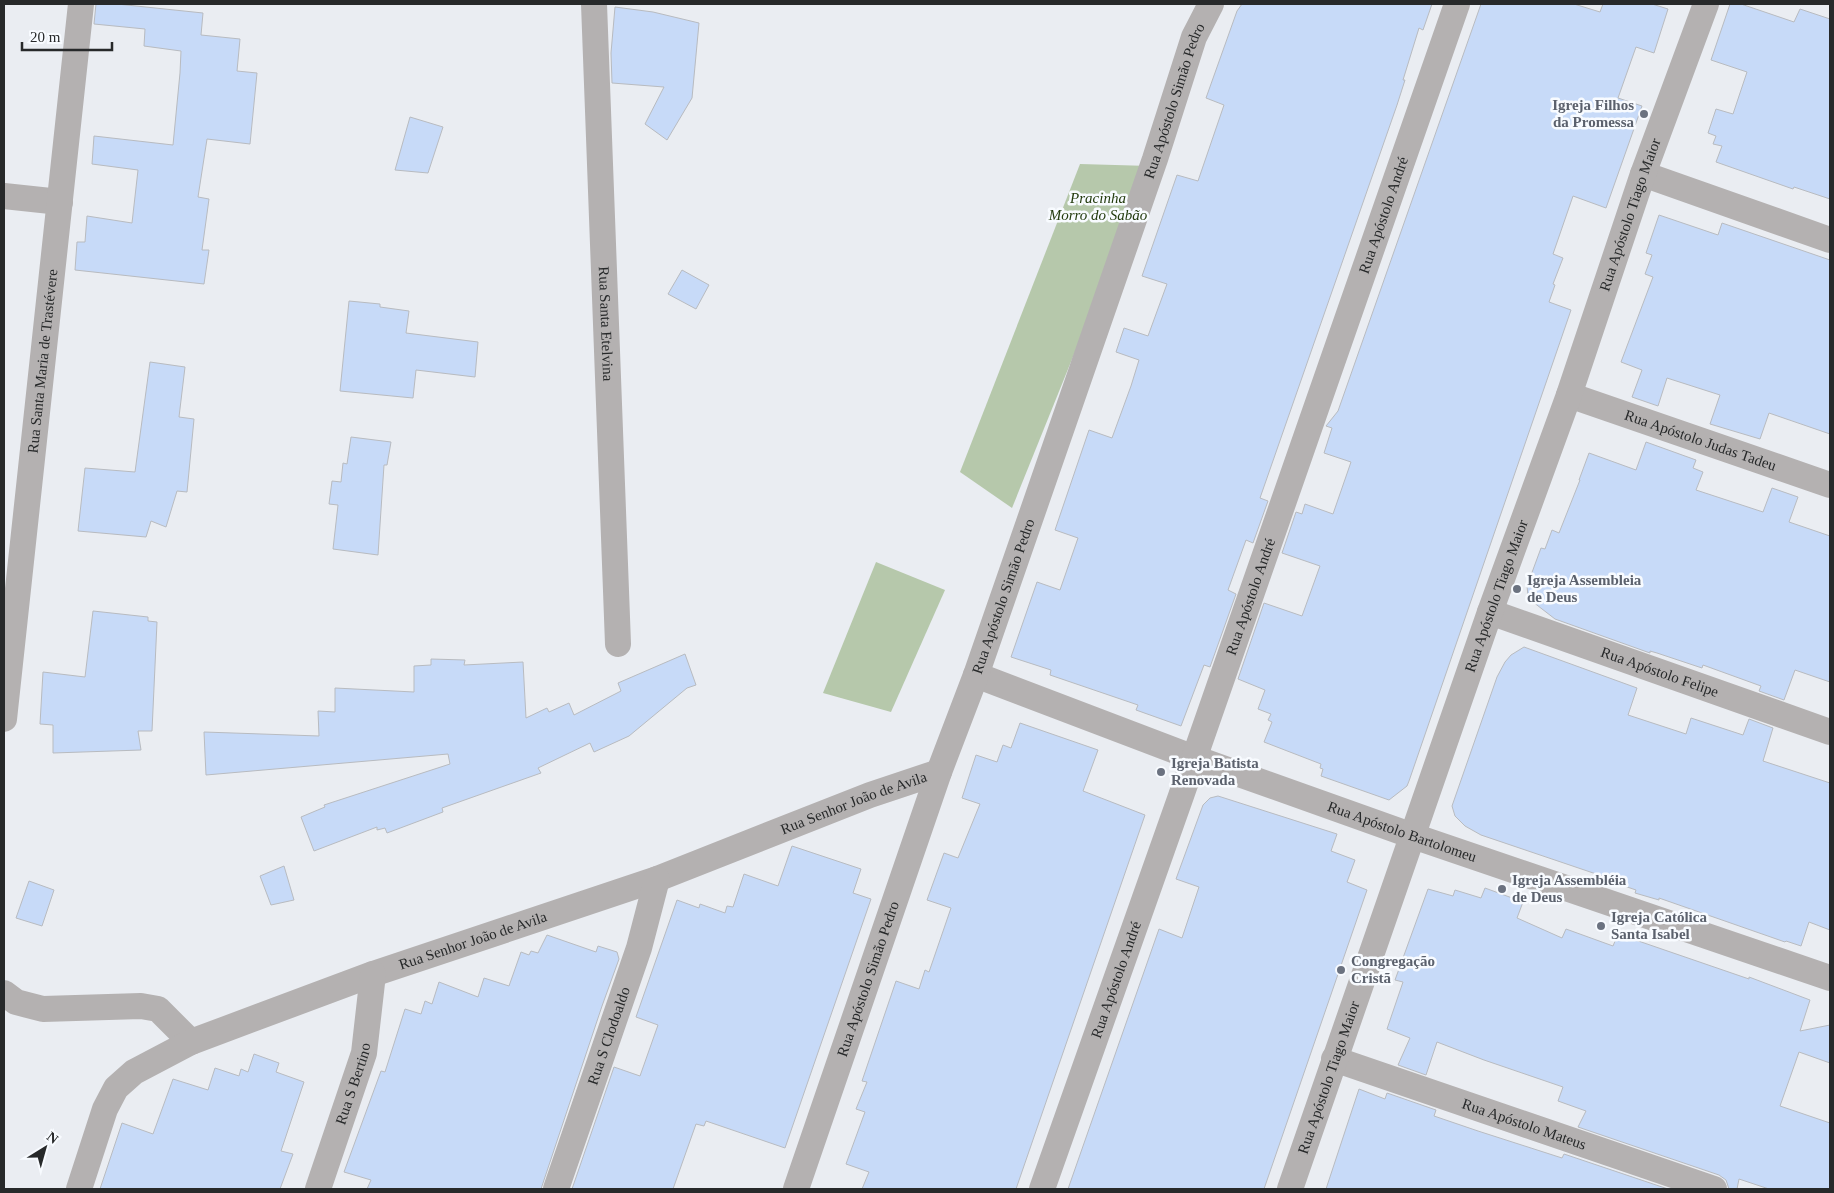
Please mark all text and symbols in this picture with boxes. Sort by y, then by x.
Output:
scale bar [22,20,112,52]
street label: Rua Apóstolo Simão Pedro [1141,20,1208,181]
text: 20 m [30,29,61,45]
place label: Igreja Filhos da Promessa [1552,97,1634,130]
marker: Igreja Filhos da Promessa [1638,108,1650,120]
street label: Rua Apóstolo Tiago Maior [1596,136,1664,293]
street label: Rua Apóstolo André [1356,154,1411,276]
park label: Pracinha Morro do Sabão [1048,190,1148,223]
street label: Rua Santa Etelvina [596,266,616,382]
street label: Rua Santa Maria de Trastévere [25,268,60,454]
street label: Rua Apóstolo Judas Tadeu [1623,407,1779,474]
street label: Rua Apóstolo Simão Pedro [969,517,1038,676]
street label: Rua Apóstolo Tiago Maior [1462,518,1531,674]
street label: Rua Apóstolo André [1223,536,1278,657]
place label: Igreja Assembleia de Deus [1527,572,1642,605]
marker: Igreja Assembleia de Deus [1511,583,1523,595]
street label: Rua Apóstolo Felipe [1599,644,1721,700]
place label: Igreja Batista Renovada [1171,755,1259,788]
marker: Igreja Batista Renovada [1155,766,1167,778]
street label: Rua Senhor João de Avila [778,769,929,837]
street label: Rua Apóstolo Bartolomeu [1325,798,1479,865]
place label: Igreja Assembléia de Deus [1512,872,1627,905]
marker: Igreja Assembléia de Deus [1496,883,1508,895]
street label: Rua Apóstolo Simão Pedro [834,899,902,1059]
street label: Rua Senhor João de Avila [397,908,549,973]
place label: Igreja Católica Santa Isabel [1611,909,1707,942]
street label: Rua Apóstolo André [1088,919,1144,1040]
marker: Igreja Católica Santa Isabel [1595,920,1607,932]
place label: Congregação Cristã [1351,953,1435,986]
marker: Congregação Cristã [1335,964,1347,976]
street label: Rua S Clodoaldo [584,985,633,1087]
street label: Rua Apóstolo Tiago Maior [1295,999,1362,1156]
street label: Rua S Bertino [332,1042,373,1127]
street label: Rua Apóstolo Mateus [1460,1095,1588,1153]
north arrow [20,1123,70,1173]
text: N [44,1129,61,1147]

